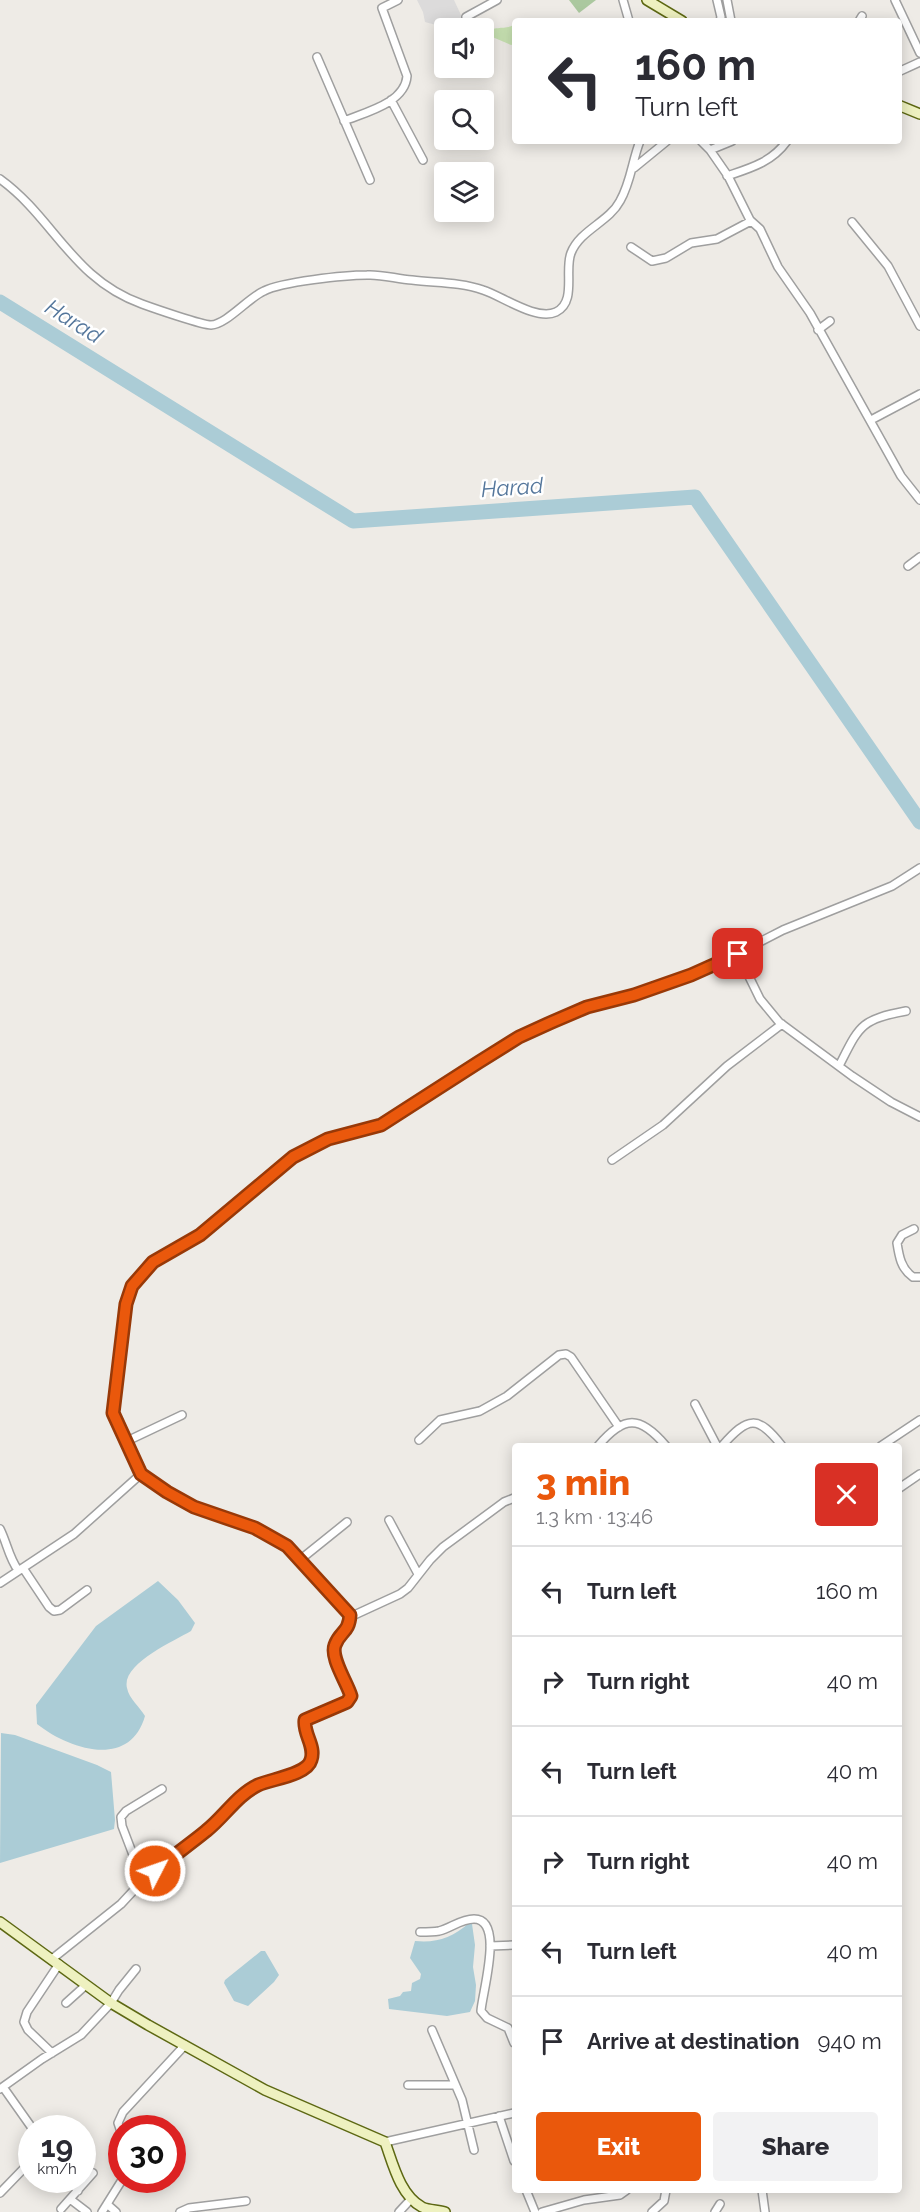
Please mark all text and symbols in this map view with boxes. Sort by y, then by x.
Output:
map controls [434,18,494,222]
button: sound [434,18,494,78]
text: 160 m [635,41,756,90]
icon: left [536,42,614,120]
button: search [434,90,494,150]
text: Turn left [635,91,738,122]
button: layers [434,162,494,222]
water label: Harad [41,294,108,349]
water label: Harad [480,472,545,502]
pin [712,928,763,979]
icon: arrive [721,937,754,970]
text: 3 min [536,1461,630,1503]
button: close [815,1463,878,1526]
text: 1.3 km · 13:46 [536,1505,653,1529]
icon: left [536,1575,569,1608]
text: Turn left [587,1578,677,1604]
text: 160 m [816,1578,878,1604]
icon: right [536,1665,569,1698]
text: Turn right [587,1668,690,1694]
text: 40 m [827,1668,878,1694]
icon: left [536,1755,569,1788]
text: Turn left [587,1758,677,1784]
text: 40 m [827,1758,878,1784]
position arrow [123,1839,187,1903]
icon: right [536,1845,569,1878]
text: Turn right [587,1848,690,1874]
text: 40 m [827,1848,878,1874]
icon: left [536,1935,569,1968]
text: Turn left [587,1938,677,1964]
text: 40 m [827,1938,878,1964]
icon: arrive [536,2025,569,2058]
text: Arrive at destination [587,2028,800,2054]
text: 940 m [818,2028,882,2054]
button: Exit [536,2112,701,2181]
button: Share [713,2112,878,2181]
speed limit sign: 30 [108,2115,186,2193]
text: 19 [41,2129,73,2164]
text: km/h [37,2160,77,2178]

